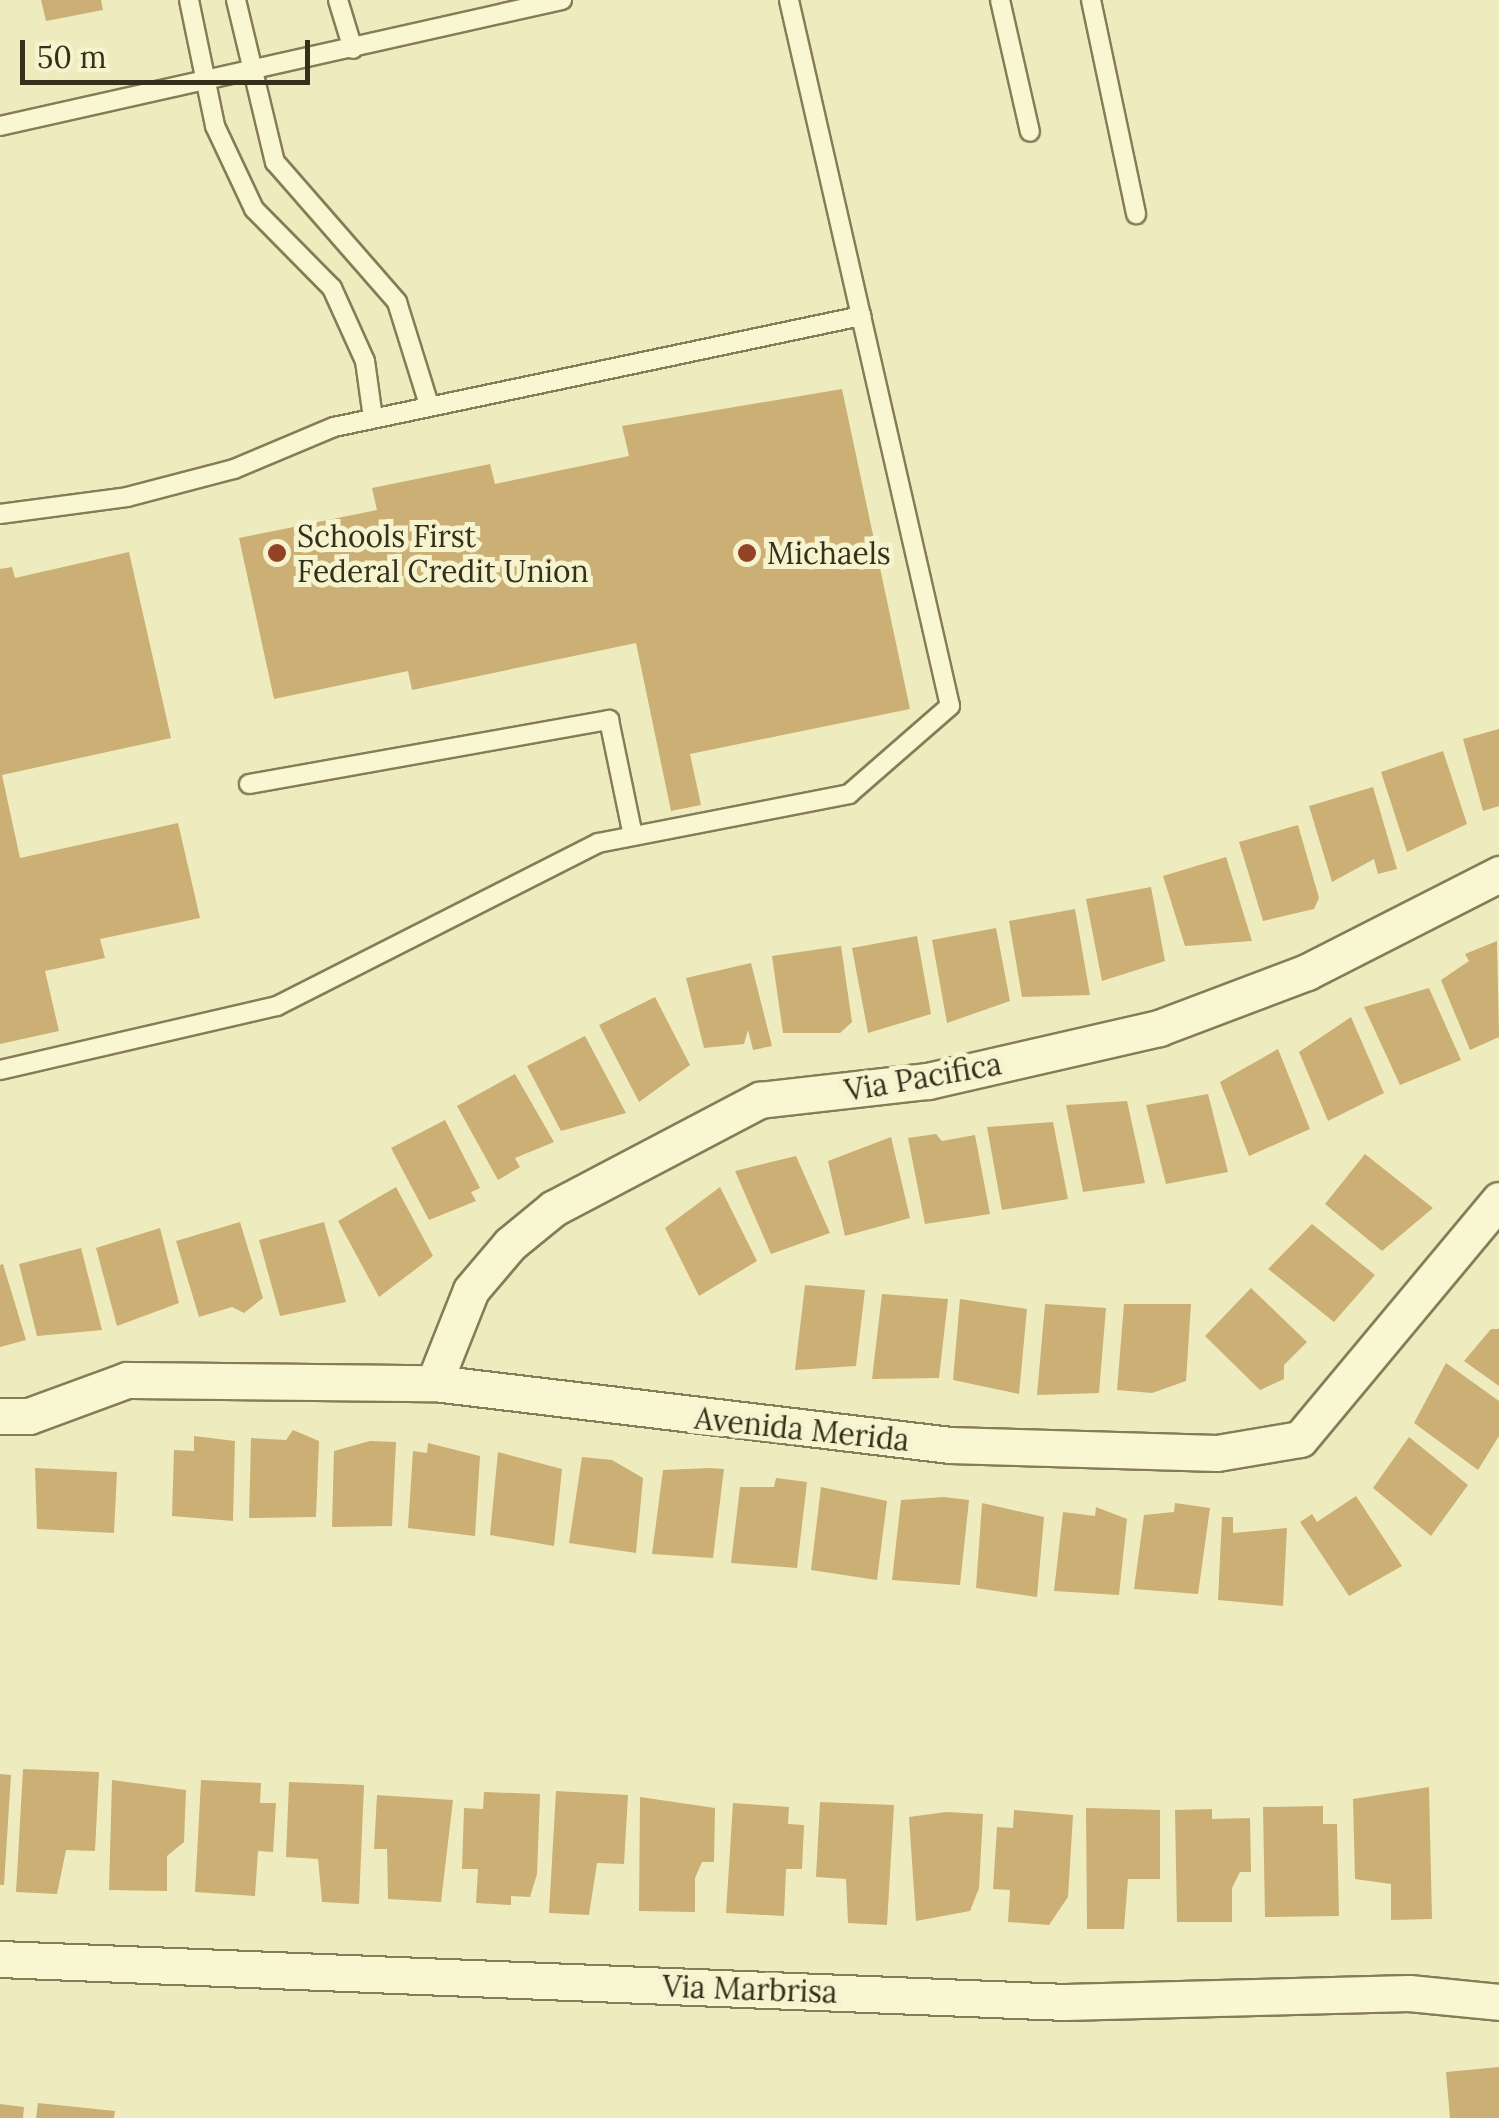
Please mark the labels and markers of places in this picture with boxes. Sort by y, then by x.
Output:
place label: Schools First Federal Credit Union [297,518,589,588]
place label: Michaels [767,535,891,571]
marker: Schools First Federal Credit Union [266,542,288,564]
marker: Michaels [736,542,758,564]

